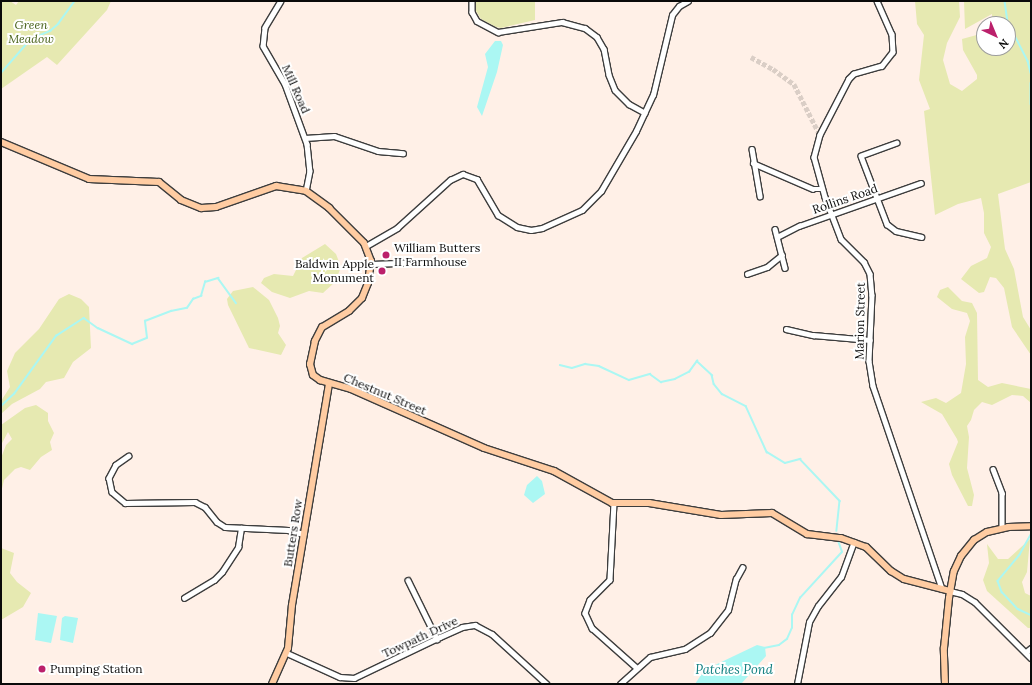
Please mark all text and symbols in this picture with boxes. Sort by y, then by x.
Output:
north arrow [976,16,1016,56]
park label: Green Meadow [8,18,54,46]
text: N [996,36,1012,52]
street label: Mill Road [279,62,313,116]
street label: Rollins Road [810,181,880,217]
place label: William Butters II Farmhouse [394,241,480,269]
marker: William Butters II Farmhouse [381,250,391,260]
place label: Baldwin Apple Monument [295,257,374,285]
marker: Baldwin Apple Monument [377,266,387,276]
street label: Marion Street [852,282,868,360]
street label: Chestnut Street [341,370,429,418]
street label: Butters Row [281,498,305,568]
street label: Towpath Drive [380,613,460,661]
place label: Pumping Station [50,662,143,676]
water label: Patches Pond [695,662,773,678]
marker: Pumping Station [37,664,47,674]

